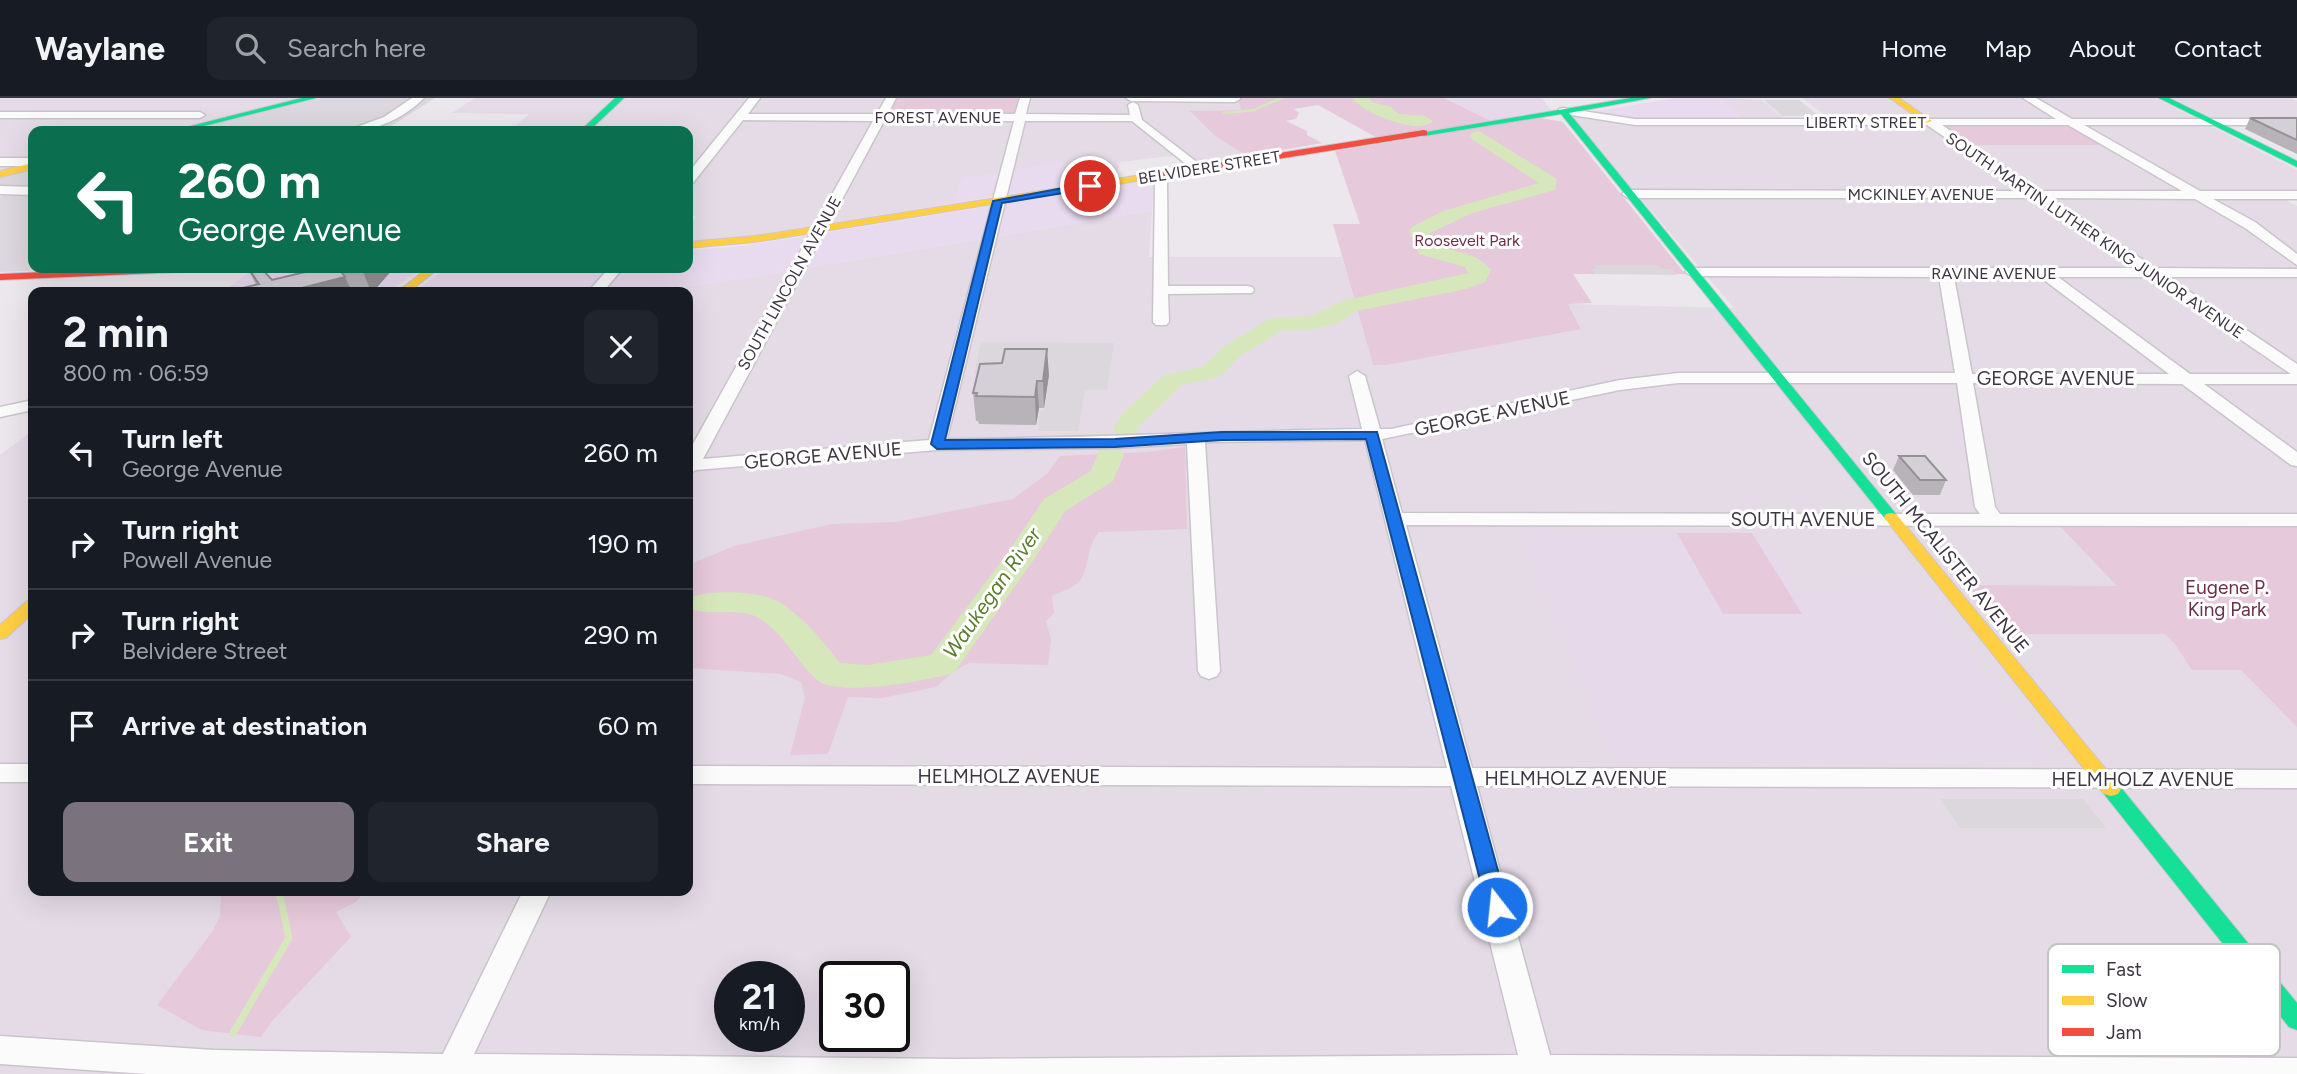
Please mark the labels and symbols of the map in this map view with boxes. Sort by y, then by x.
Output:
street label: FOREST AVENUE [874,108,1002,127]
street label: LIBERTY STREET [1806,113,1927,132]
street label: SOUTH MARTIN LUTHER KING JUNIOR AVENUE [1942,128,2247,343]
street label: BELVIDERE STREET [1137,147,1282,188]
pin [1060,156,1120,216]
street label: MCKINLEY AVENUE [1848,185,1994,204]
street label: SOUTH LINCOLN AVENUE [734,193,845,373]
park label: Roosevelt Park [1414,231,1520,250]
street label: RAVINE AVENUE [1931,264,2057,283]
street label: GEORGE AVENUE [1977,367,2135,390]
street label: GEORGE AVENUE [1412,386,1572,441]
street label: GEORGE AVENUE [743,437,903,474]
street label: SOUTH MCALISTER AVENUE [1857,447,2034,658]
street label: SOUTH AVENUE [1731,508,1875,531]
water label: Waukegan River [937,522,1046,663]
park label: Eugene P. King Park [2185,576,2269,621]
street label: HELMHOLZ AVENUE [917,765,1101,788]
street label: HELMHOLZ AVENUE [1484,767,1668,790]
street label: HELMHOLZ AVENUE [2051,768,2235,791]
position arrow [1460,870,1534,944]
legend [2048,944,2280,1056]
text: Fast [2106,958,2142,981]
speed limit sign: 30 [819,961,910,1052]
text: Slow [2106,989,2148,1012]
text: Jam [2106,1021,2142,1044]

